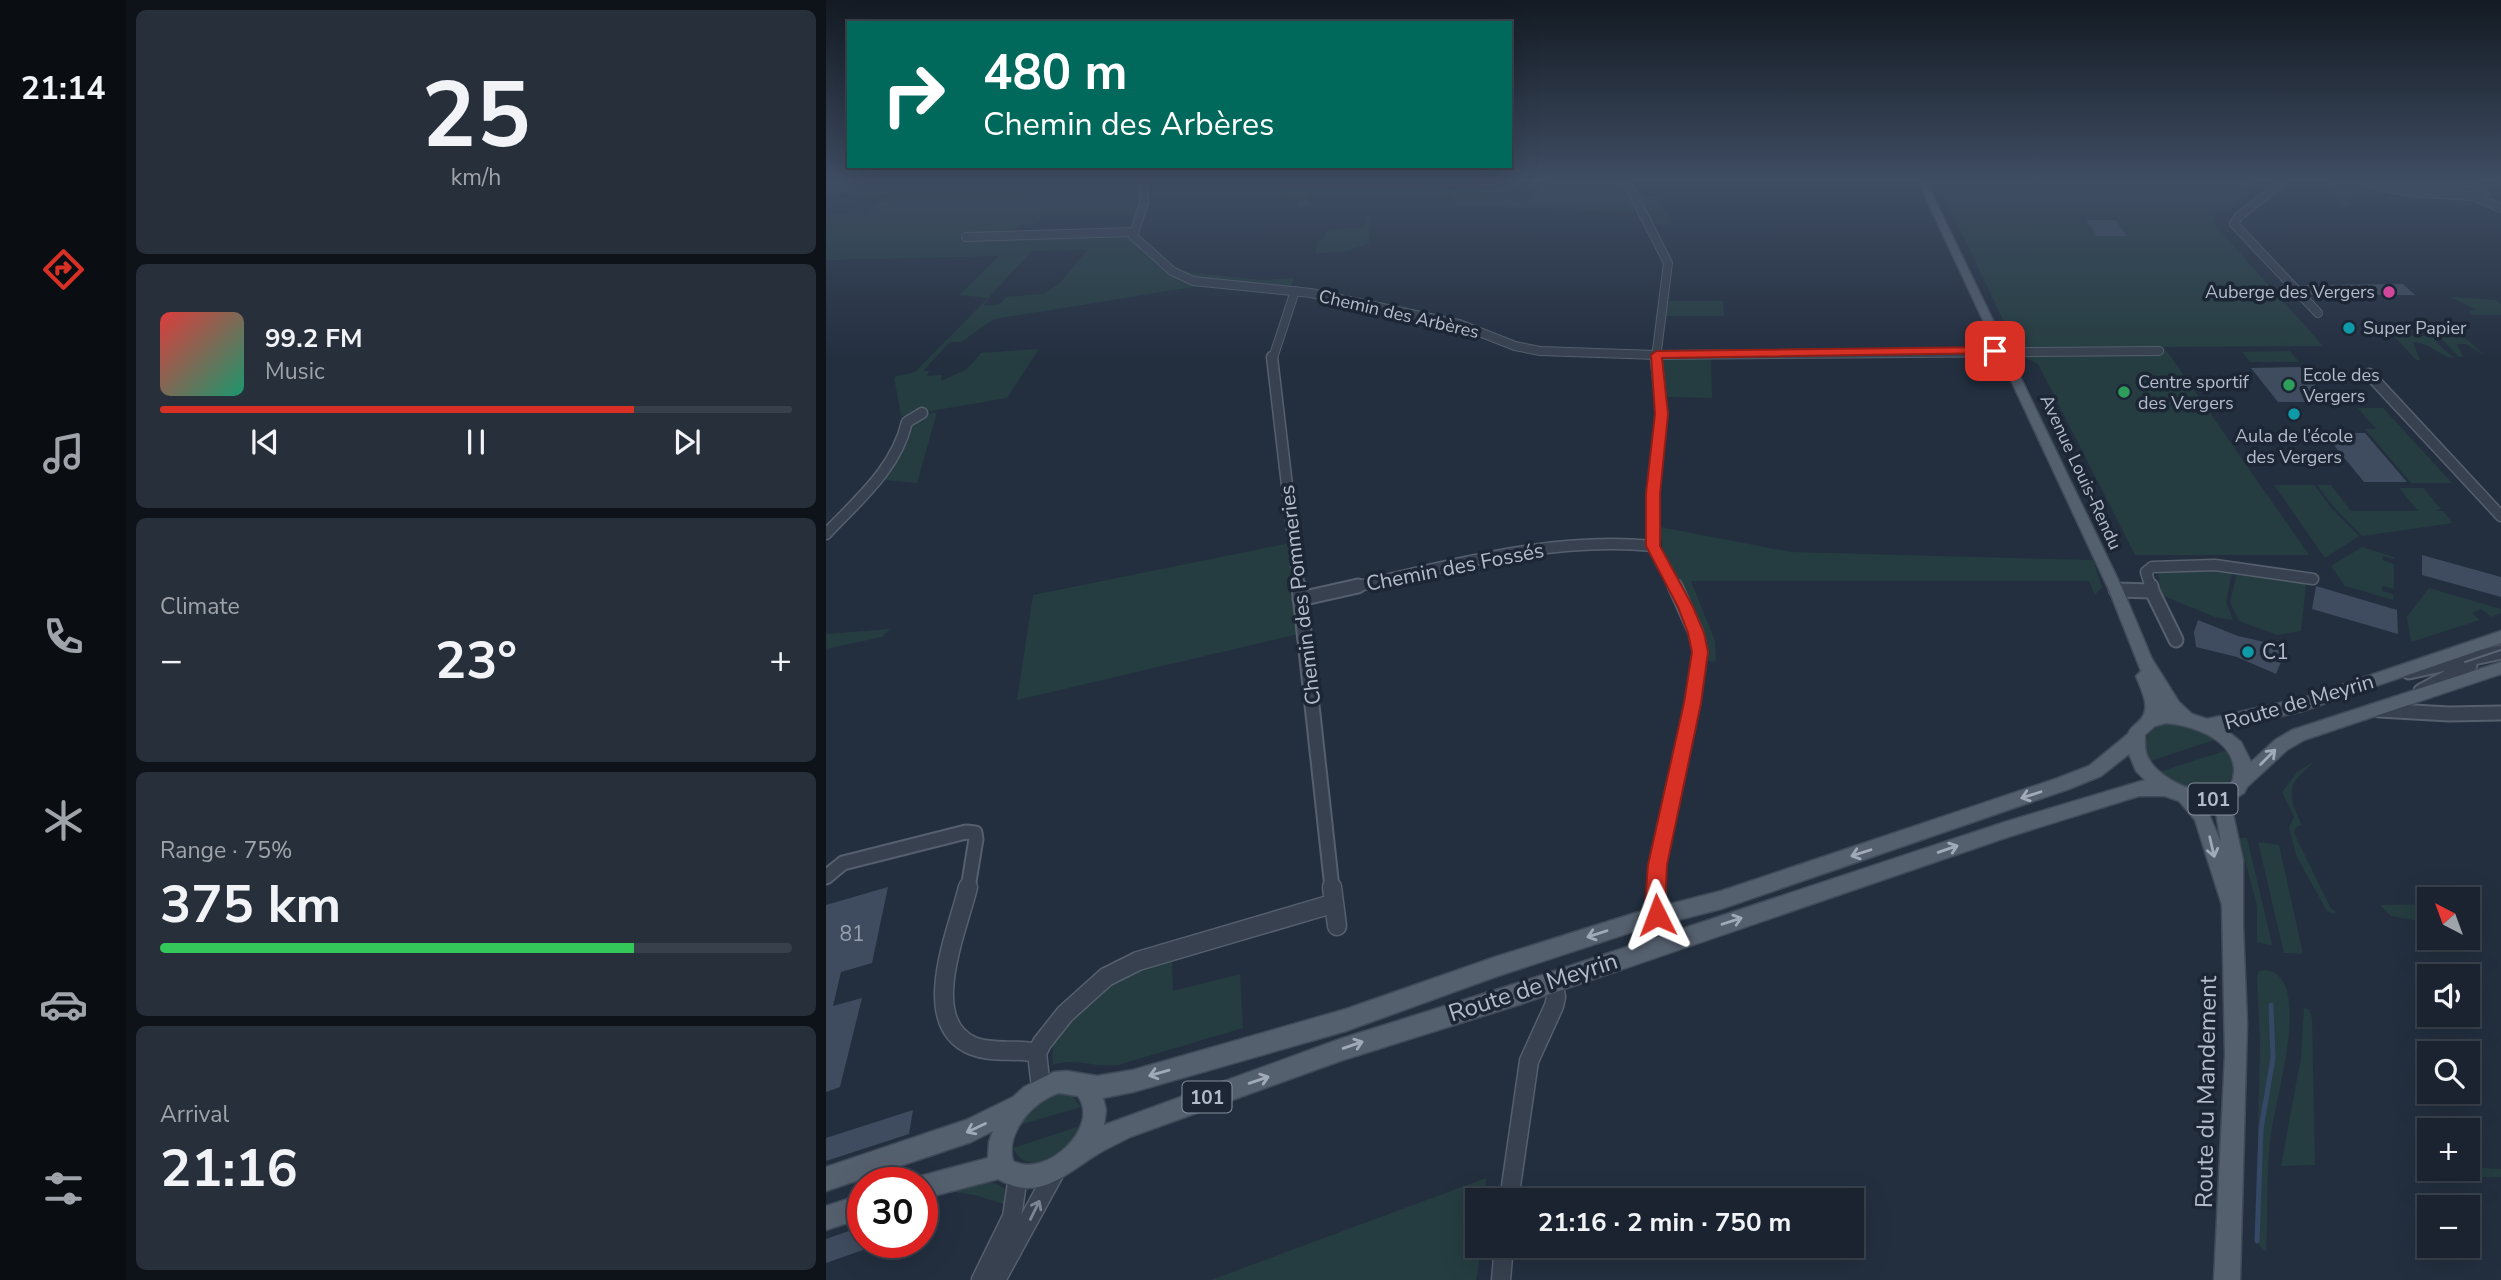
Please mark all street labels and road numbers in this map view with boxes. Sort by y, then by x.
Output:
street label: Chemin des Arbères [1316,284,1482,344]
street label: Avenue Louis-Rendu [2035,391,2127,553]
street label: Chemin des Pommeries [1273,483,1327,707]
street label: Chemin des Fossés [1364,536,1546,598]
street label: Route de Meyrin [2221,667,2377,737]
road number: 101 [2188,784,2238,814]
street label: Route de Meyrin [1444,945,1622,1029]
street label: Route du Mandement [2188,975,2224,1208]
road number: 101 [1182,1082,1232,1112]

